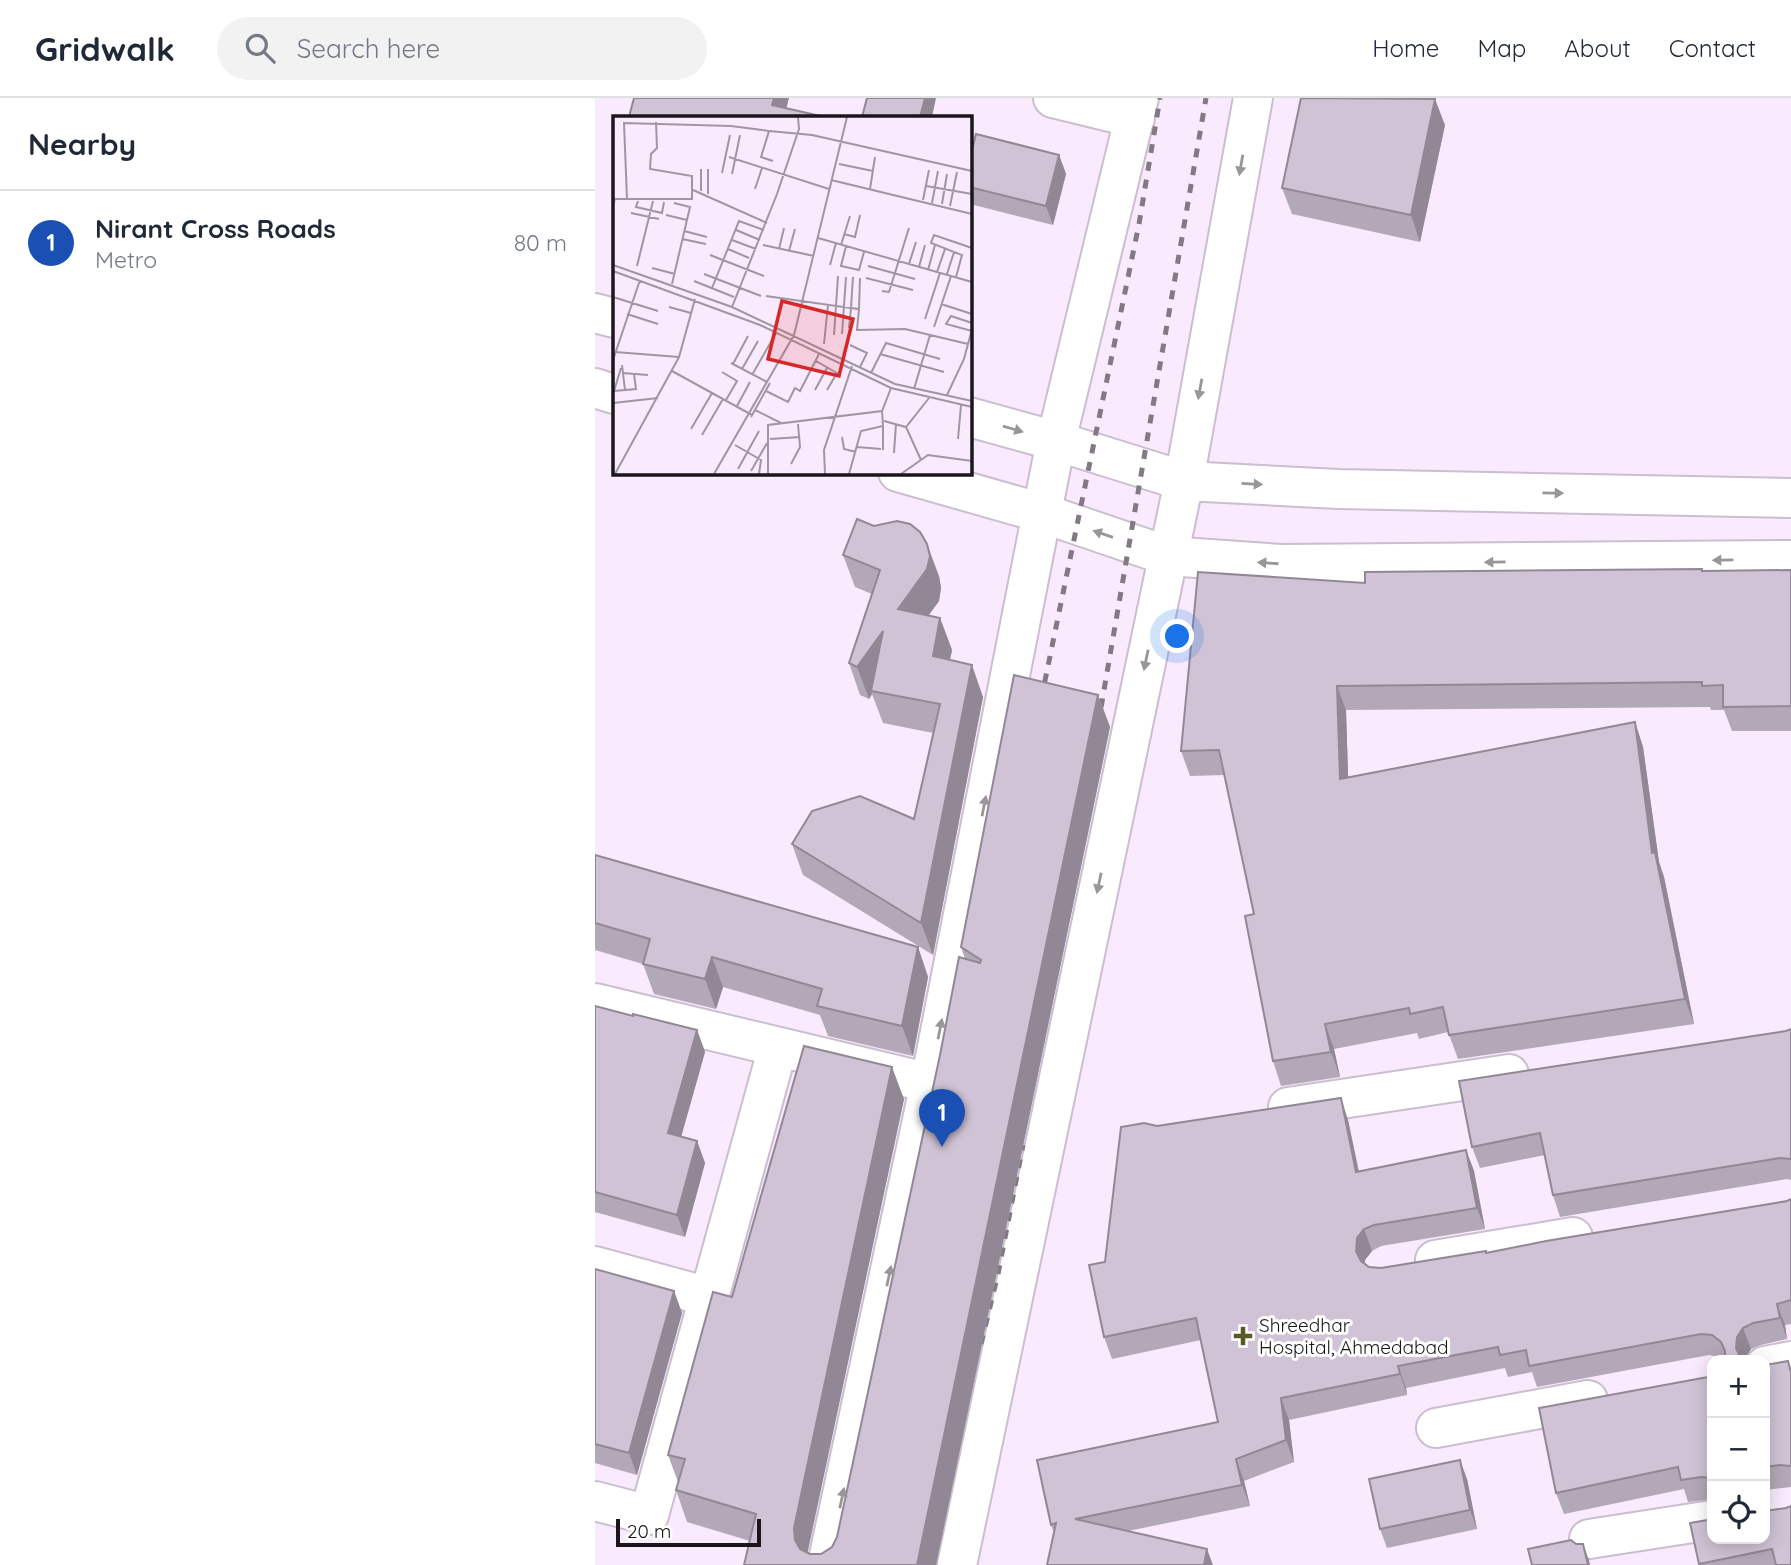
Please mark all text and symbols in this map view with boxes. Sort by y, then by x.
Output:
search box [217,17,707,80]
text: Gridwalk [35,28,175,69]
icon: search [241,29,279,67]
text: Search here [297,32,440,65]
text: Home [1372,33,1439,63]
text: Map [1477,33,1526,63]
text: About [1564,33,1631,63]
text: Contact [1669,33,1756,63]
inset map [613,116,971,474]
text: Nearby [28,125,136,163]
one-way arrow [1235,154,1246,176]
text: Nirant Cross Roads [95,212,336,245]
text: 1 [47,228,55,257]
text: 80 m [514,228,567,257]
text: Metro [95,245,157,274]
one-way arrow [1195,378,1206,400]
one-way arrow [1003,424,1024,434]
one-way arrow [1241,479,1263,490]
one-way arrow [1542,487,1564,499]
one-way arrow [1093,528,1114,539]
one-way arrow [1712,554,1734,566]
one-way arrow [1484,556,1506,568]
one-way arrow [1257,557,1279,568]
your location [1160,619,1194,653]
one-way arrow [1140,649,1151,671]
one-way arrow [979,795,990,817]
one-way arrow [1094,872,1105,894]
one-way arrow [935,1018,946,1040]
pin: 1 [919,1089,965,1147]
one-way arrow [883,1265,894,1287]
place label: Shreedhar Hospital, Ahmedabad [1259,1313,1449,1359]
marker: Shreedhar Hospital, Ahmedabad [1233,1326,1253,1346]
map controls [1707,1355,1770,1544]
button: + [1707,1355,1770,1418]
button: − [1707,1418,1770,1481]
button: locate [1707,1481,1770,1544]
one-way arrow [836,1487,847,1509]
scale bar [616,1516,761,1548]
text: 20 m [627,1519,671,1543]

